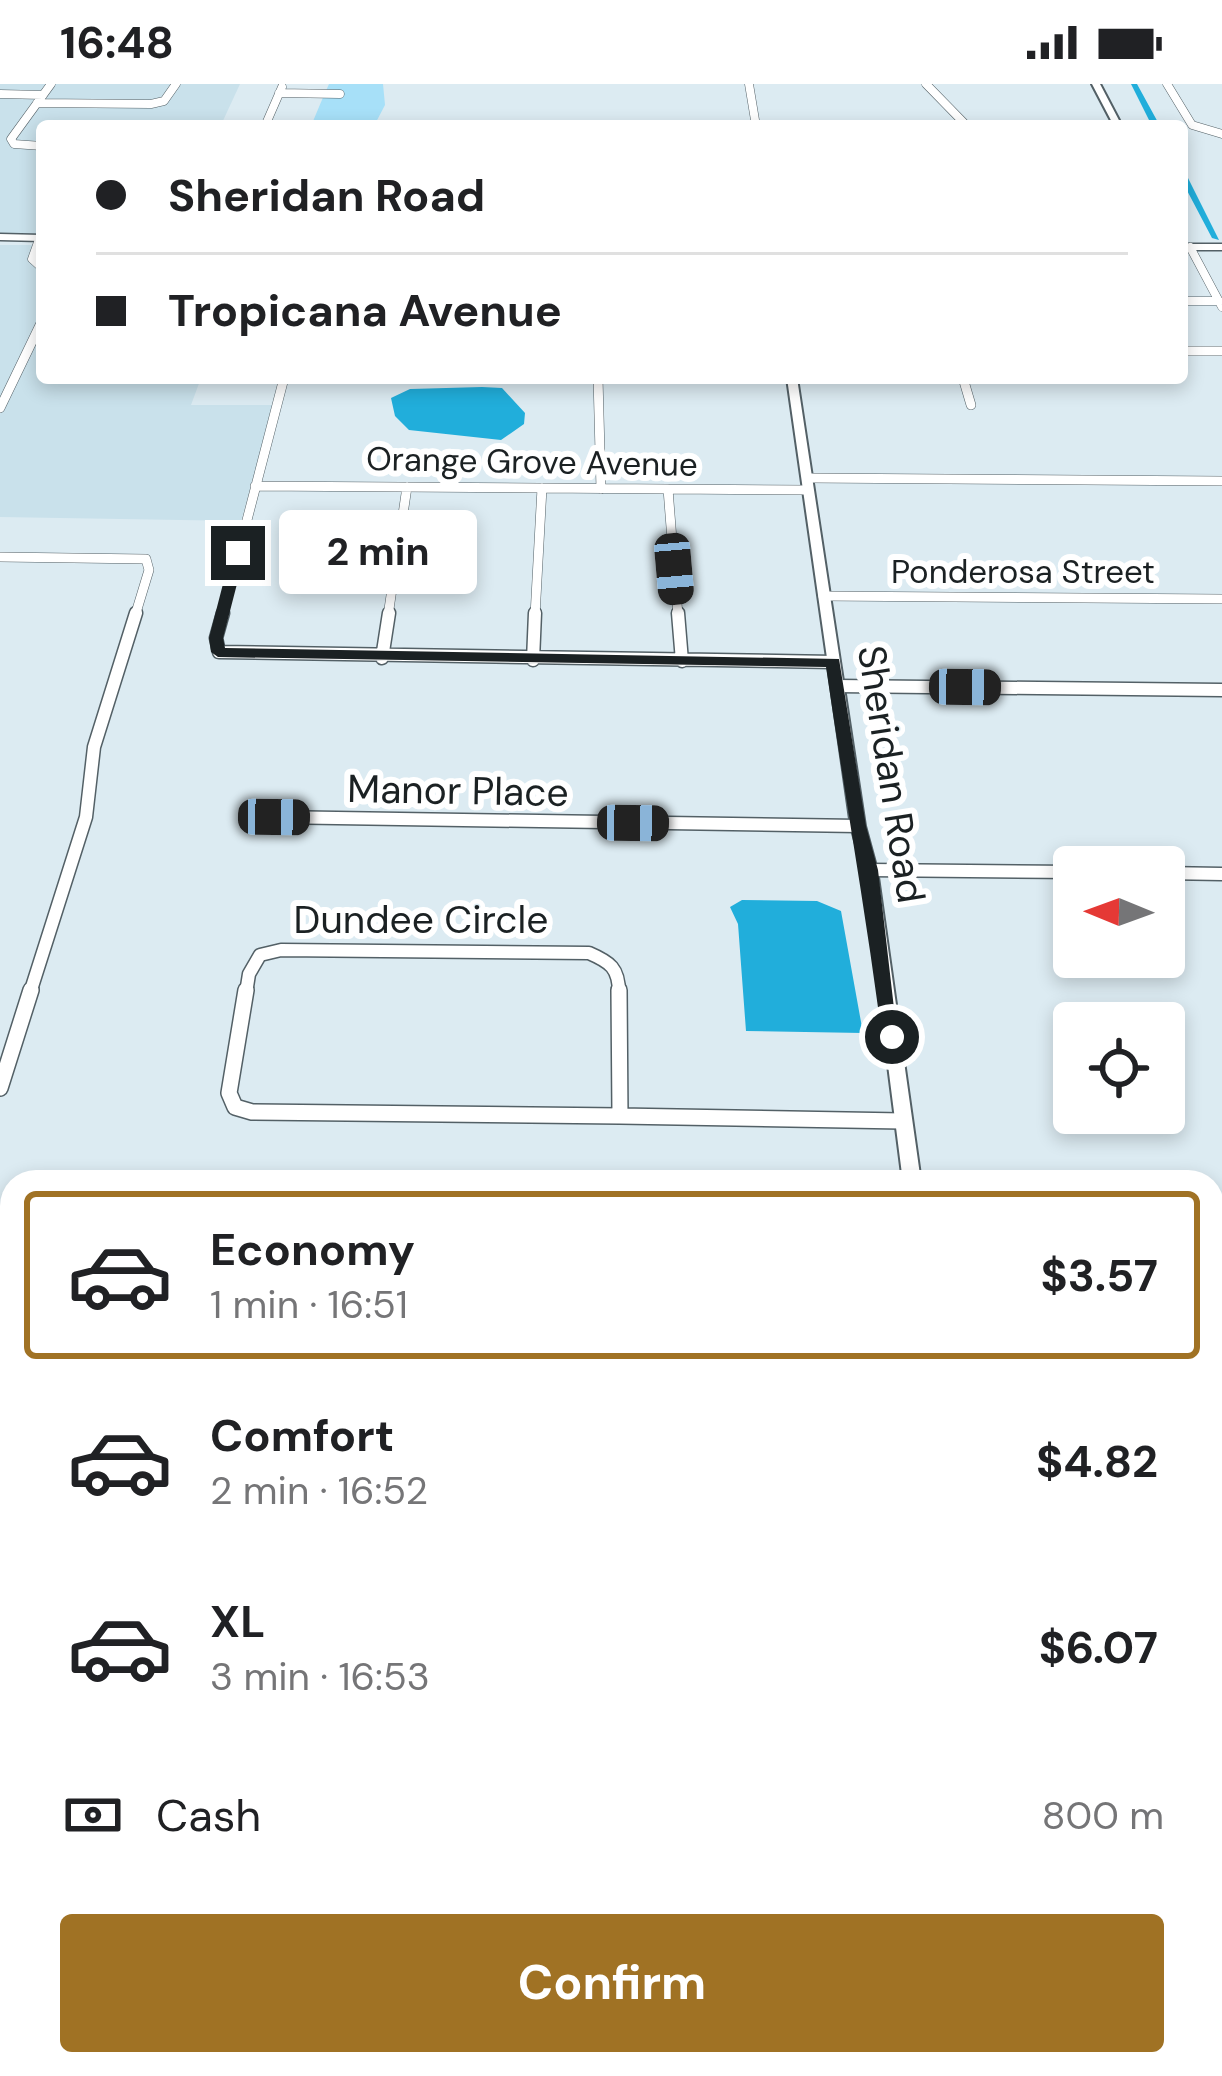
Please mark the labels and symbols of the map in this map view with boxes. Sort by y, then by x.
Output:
street label: Orange Grove Avenue [366,437,698,486]
callout: 2 min [280,511,478,595]
route end [211,526,265,580]
car [653,532,695,606]
street label: Ponderosa Street [891,550,1155,593]
street label: Sheridan Road [846,642,937,907]
car [929,668,1001,706]
street label: Manor Place [347,763,569,818]
car [238,798,310,836]
car [597,804,669,842]
north arrow [1053,846,1185,978]
street label: Dundee Circle [294,894,548,945]
route start [865,1010,919,1064]

